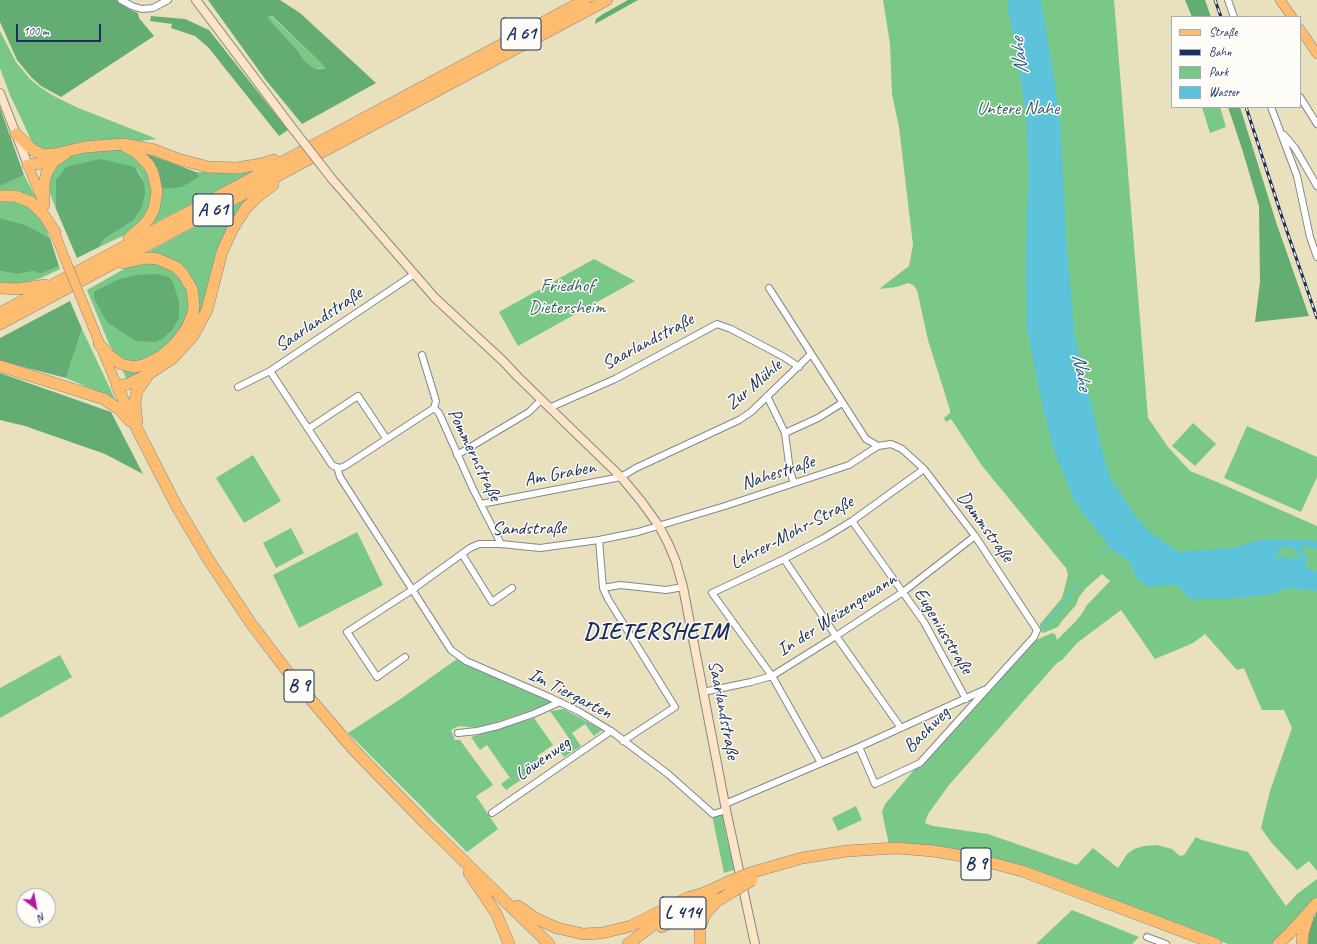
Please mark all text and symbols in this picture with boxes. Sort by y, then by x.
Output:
scale bar [18,16,103,42]
legend [1171,16,1301,108]
road number: A 61 [501,18,541,50]
text: 100 m [23,23,49,39]
text: Straße [1209,24,1237,40]
water label: Nahe [1006,36,1034,76]
text: Bahn [1209,44,1231,60]
text: Park [1209,64,1228,80]
text: Wasser [1209,84,1239,100]
park label: Untere Nahe [977,98,1059,120]
road number: A 61 [193,194,233,226]
park label: Friedhof Dietersheim [529,275,605,319]
street label: Saarlandstraße [271,282,367,358]
street label: Saarlandstraße [598,308,698,376]
water label: Nahe [1066,352,1096,392]
street label: Zur Mühle [721,355,787,415]
street label: Pommernstraße [442,405,506,505]
street label: Nahestraße [738,450,818,496]
street label: Am Graben [522,456,598,492]
street label: Dammstraße [952,487,1018,567]
street label: Lehrer-Mohr-Straße [727,491,857,575]
street label: Sandstraße [492,517,566,541]
street label: In der Weizengewann [773,568,901,662]
street label: Eugeniusstraße [908,584,978,678]
district label: DIETERSHEIM [584,619,728,647]
street label: Saarlandstraße [702,659,744,761]
street label: Im Tiergarten [525,663,615,725]
road number: B 9 [284,670,314,702]
street label: Bachweg [899,702,955,758]
street label: Löwenweg [511,732,575,786]
road number: B 9 [961,848,991,880]
north arrow [16,888,56,928]
road number: L 414 [660,897,706,929]
text: N [35,910,48,925]

